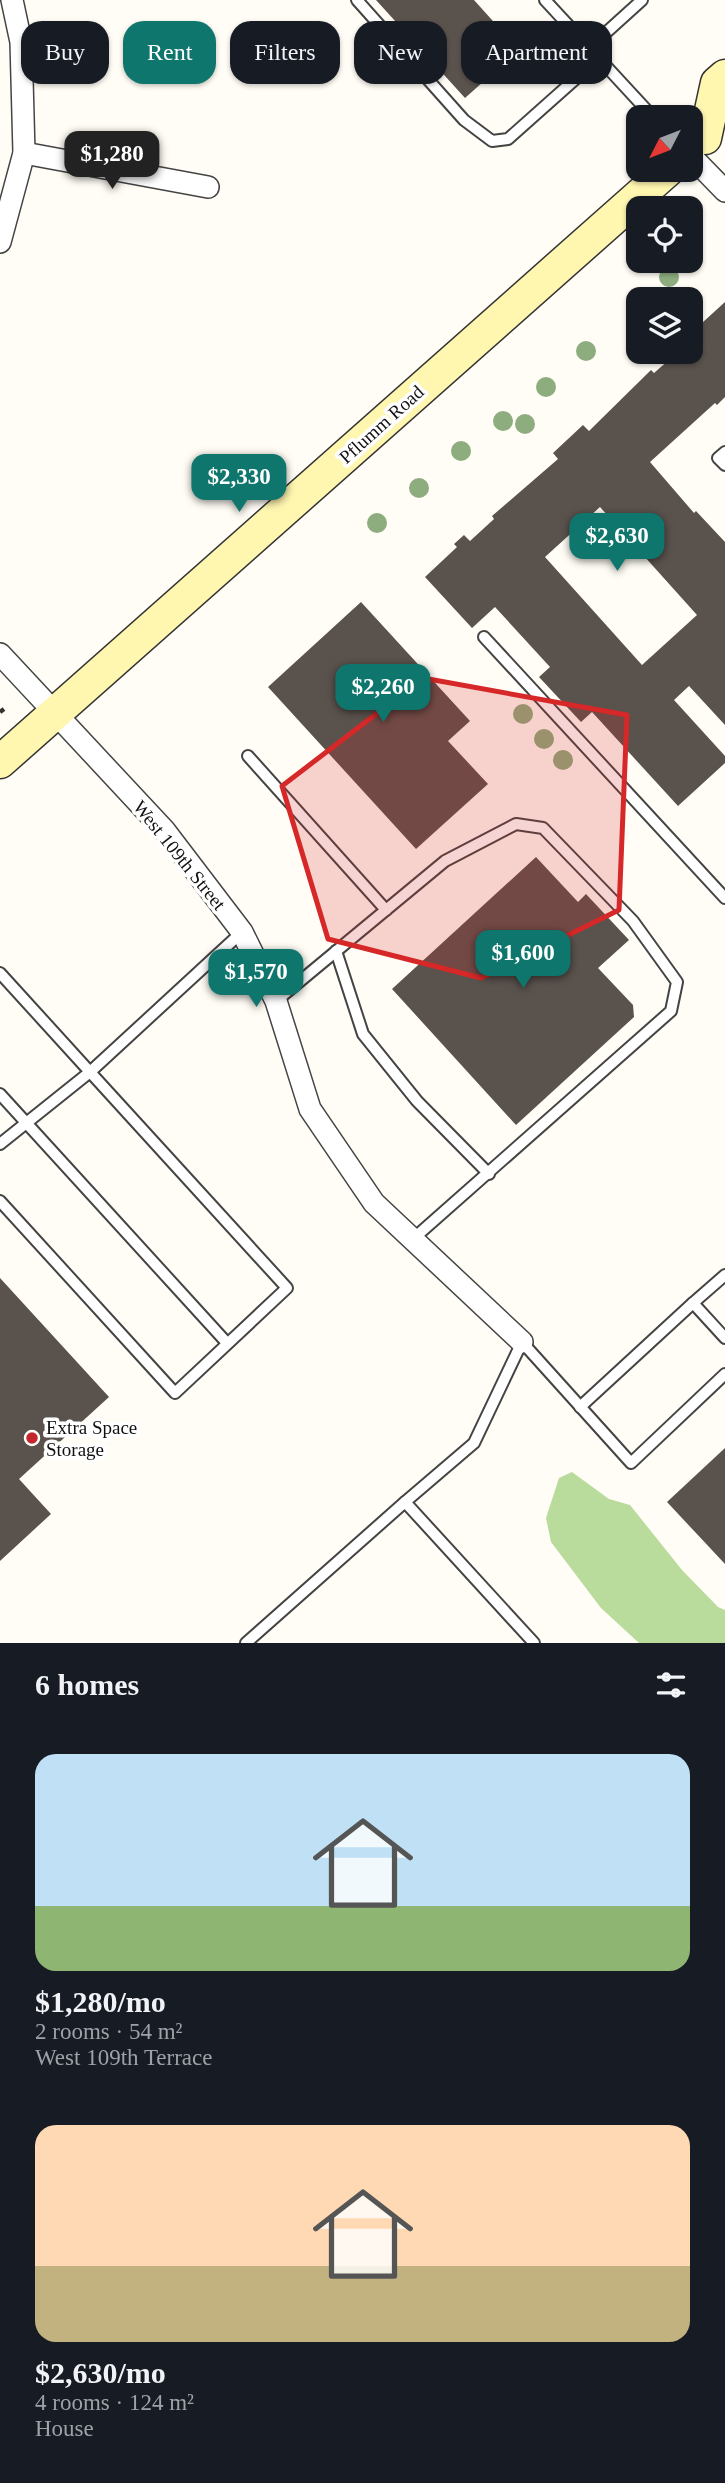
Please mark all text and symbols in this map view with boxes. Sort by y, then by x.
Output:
chip: Buy [21,21,109,84]
chip: Rent [123,21,216,84]
chip: Filters [230,21,340,84]
chip: New [354,21,447,84]
chip: Apartment [461,21,612,84]
north arrow [626,105,704,182]
map controls [626,105,703,364]
pin: $1,280 [55,132,169,191]
text: $1,280 [80,141,144,166]
button: locate [626,196,703,273]
button: layers [626,287,703,364]
street label: Pflumm Road [335,381,428,468]
pin: $2,330 [182,454,296,514]
text: $2,330 [207,464,271,489]
pin: $2,630 [560,514,674,573]
text: $2,630 [585,523,649,548]
pin: $2,260 [326,664,440,724]
text: $2,260 [351,674,415,699]
street label: West 109th Street [129,796,231,915]
pin: $1,600 [466,930,580,990]
text: $1,600 [491,940,555,965]
pin: $1,570 [199,950,313,1009]
text: $1,570 [224,959,288,984]
place label: Extra Space Storage [46,1417,137,1460]
marker: Extra Space Storage [24,1430,40,1446]
icon: filters [652,1666,690,1704]
text: 6 homes [35,1668,139,1701]
icon: home [300,1800,426,1926]
text: $1,280/mo [35,1985,166,2018]
text: 2 rooms · 54 m² [35,2019,182,2044]
text: West 109th Terrace [35,2045,213,2070]
icon: home [300,2171,426,2297]
text: $2,630/mo [35,2356,166,2389]
text: 4 rooms · 124 m² [35,2390,194,2415]
text: House [35,2416,94,2441]

